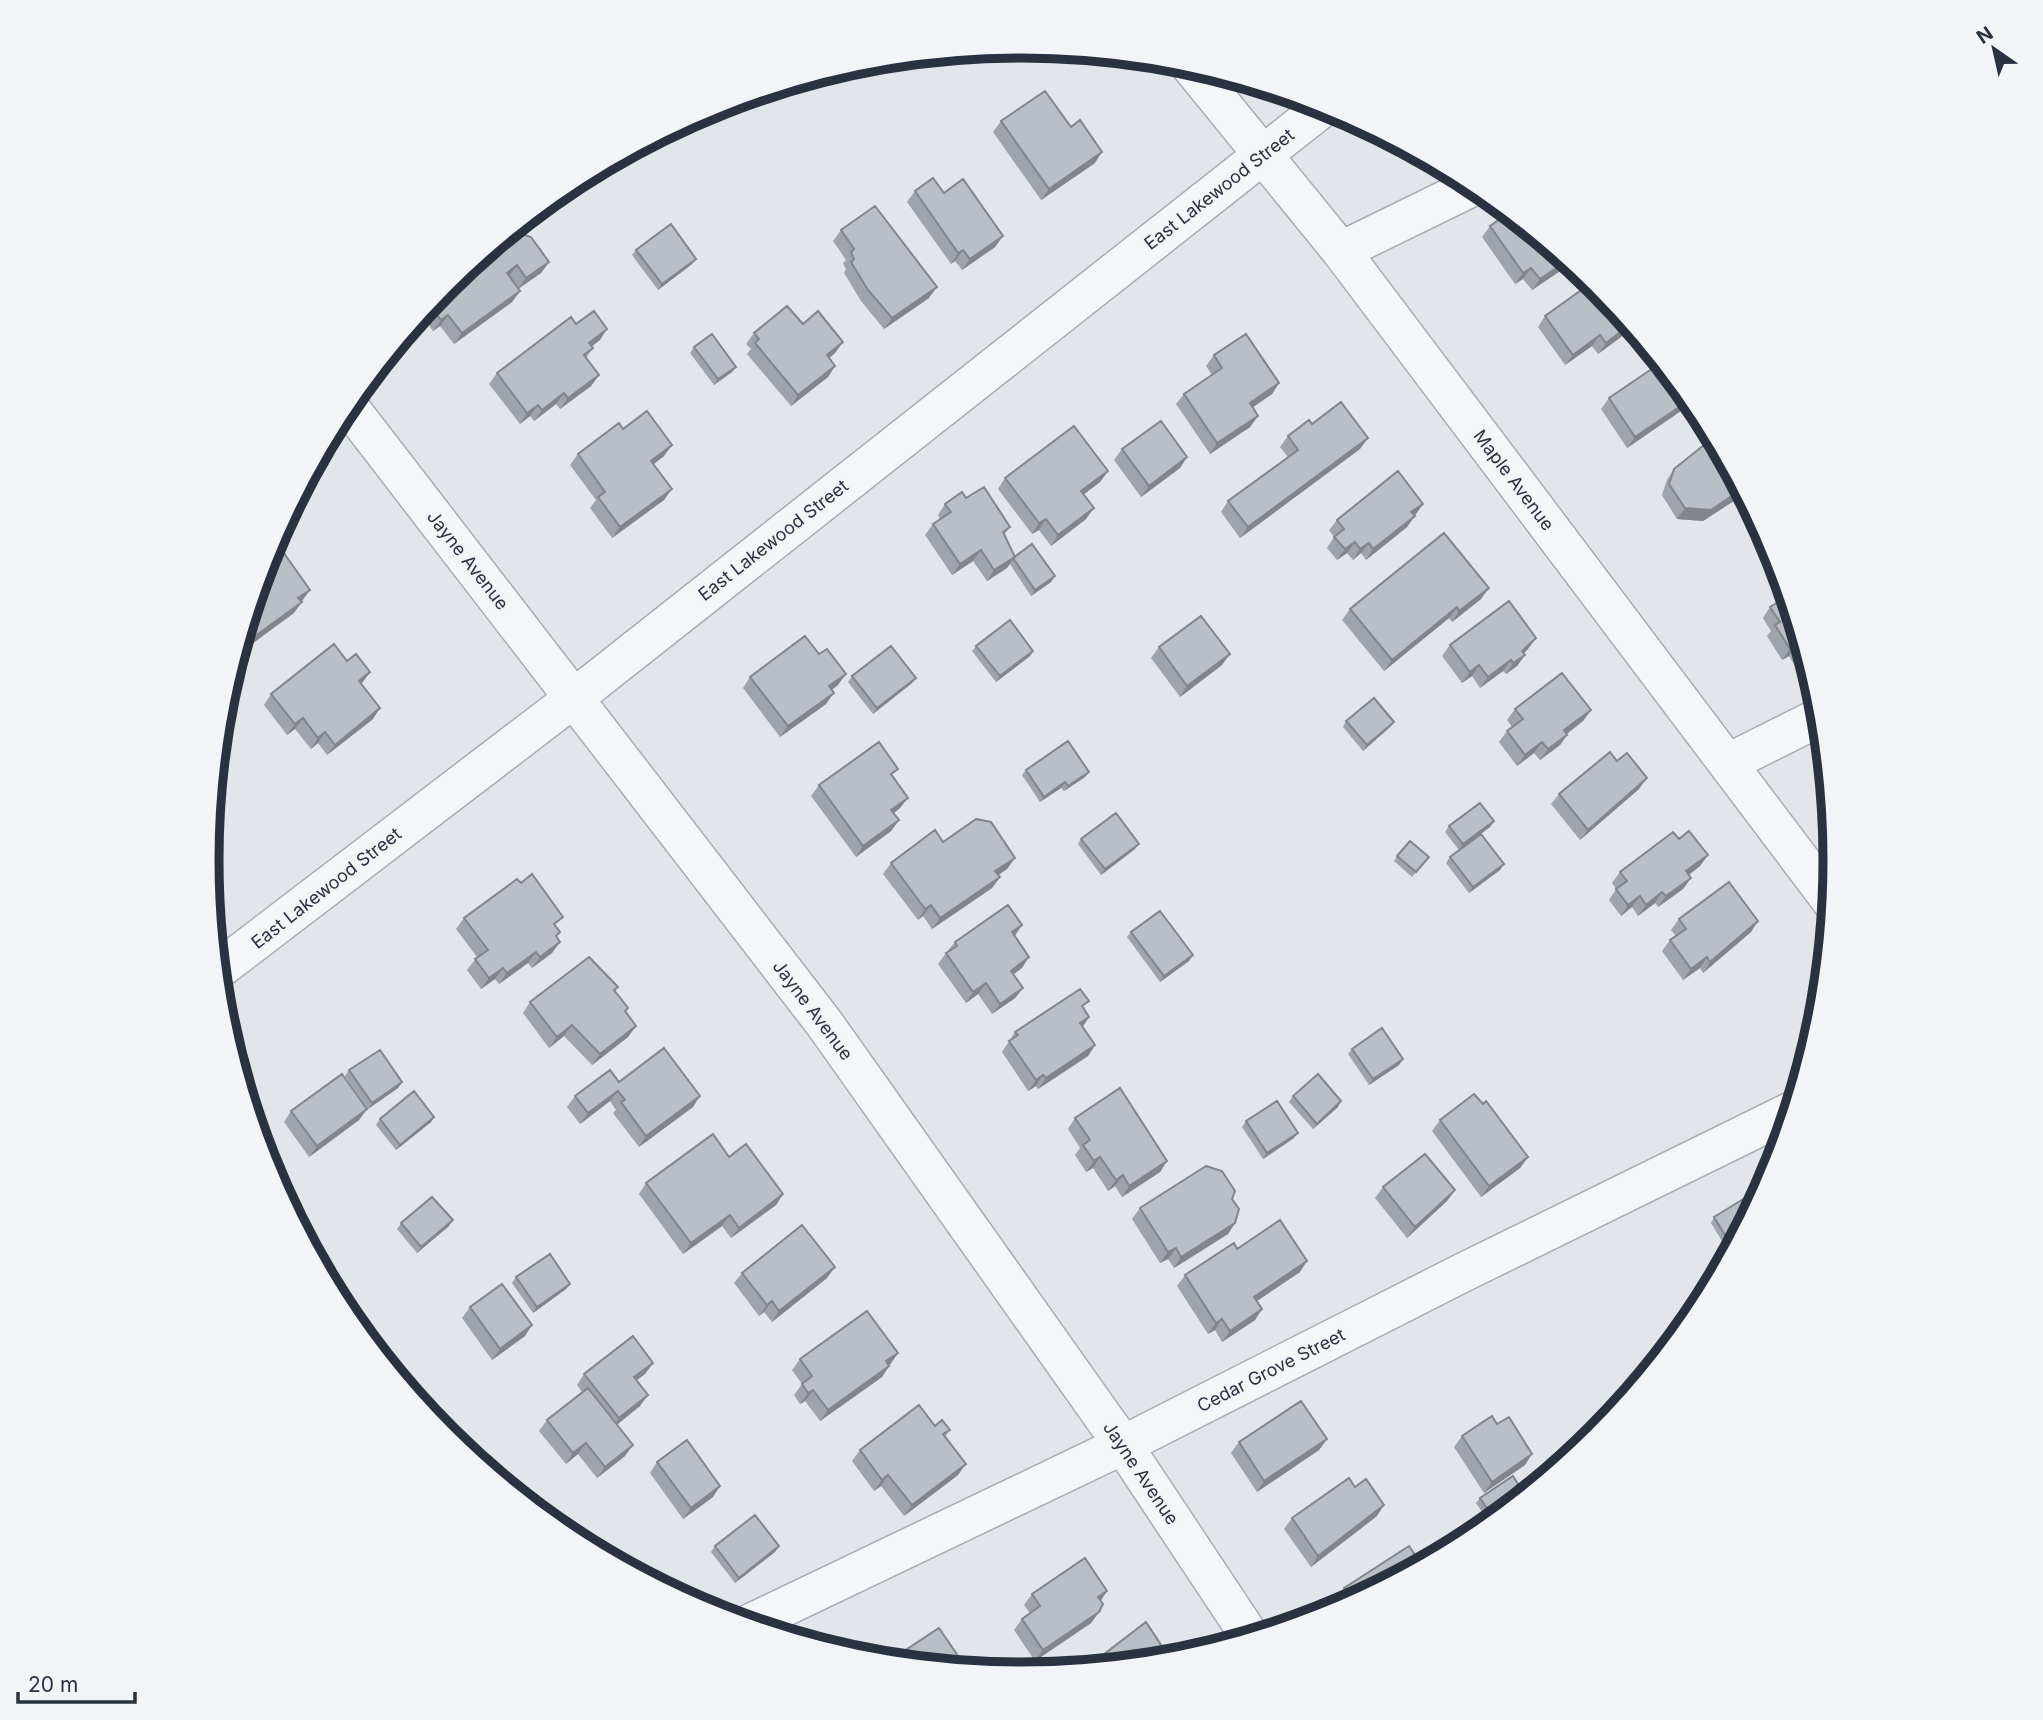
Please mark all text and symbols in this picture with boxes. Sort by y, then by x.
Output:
north arrow [1959,14,2029,84]
text: N [1972,22,1997,49]
street label: East Lakewood Street [1140,124,1298,254]
street label: Maple Avenue [1469,426,1559,534]
street label: East Lakewood Street [694,475,852,605]
street label: Jayne Avenue [423,506,513,614]
street label: East Lakewood Street [247,823,405,953]
street label: Jayne Avenue [769,956,857,1064]
street label: Cedar Grove Street [1194,1324,1349,1416]
street label: Jayne Avenue [1099,1418,1183,1528]
scale bar [18,1660,135,1704]
text: 20 m [28,1672,78,1697]

